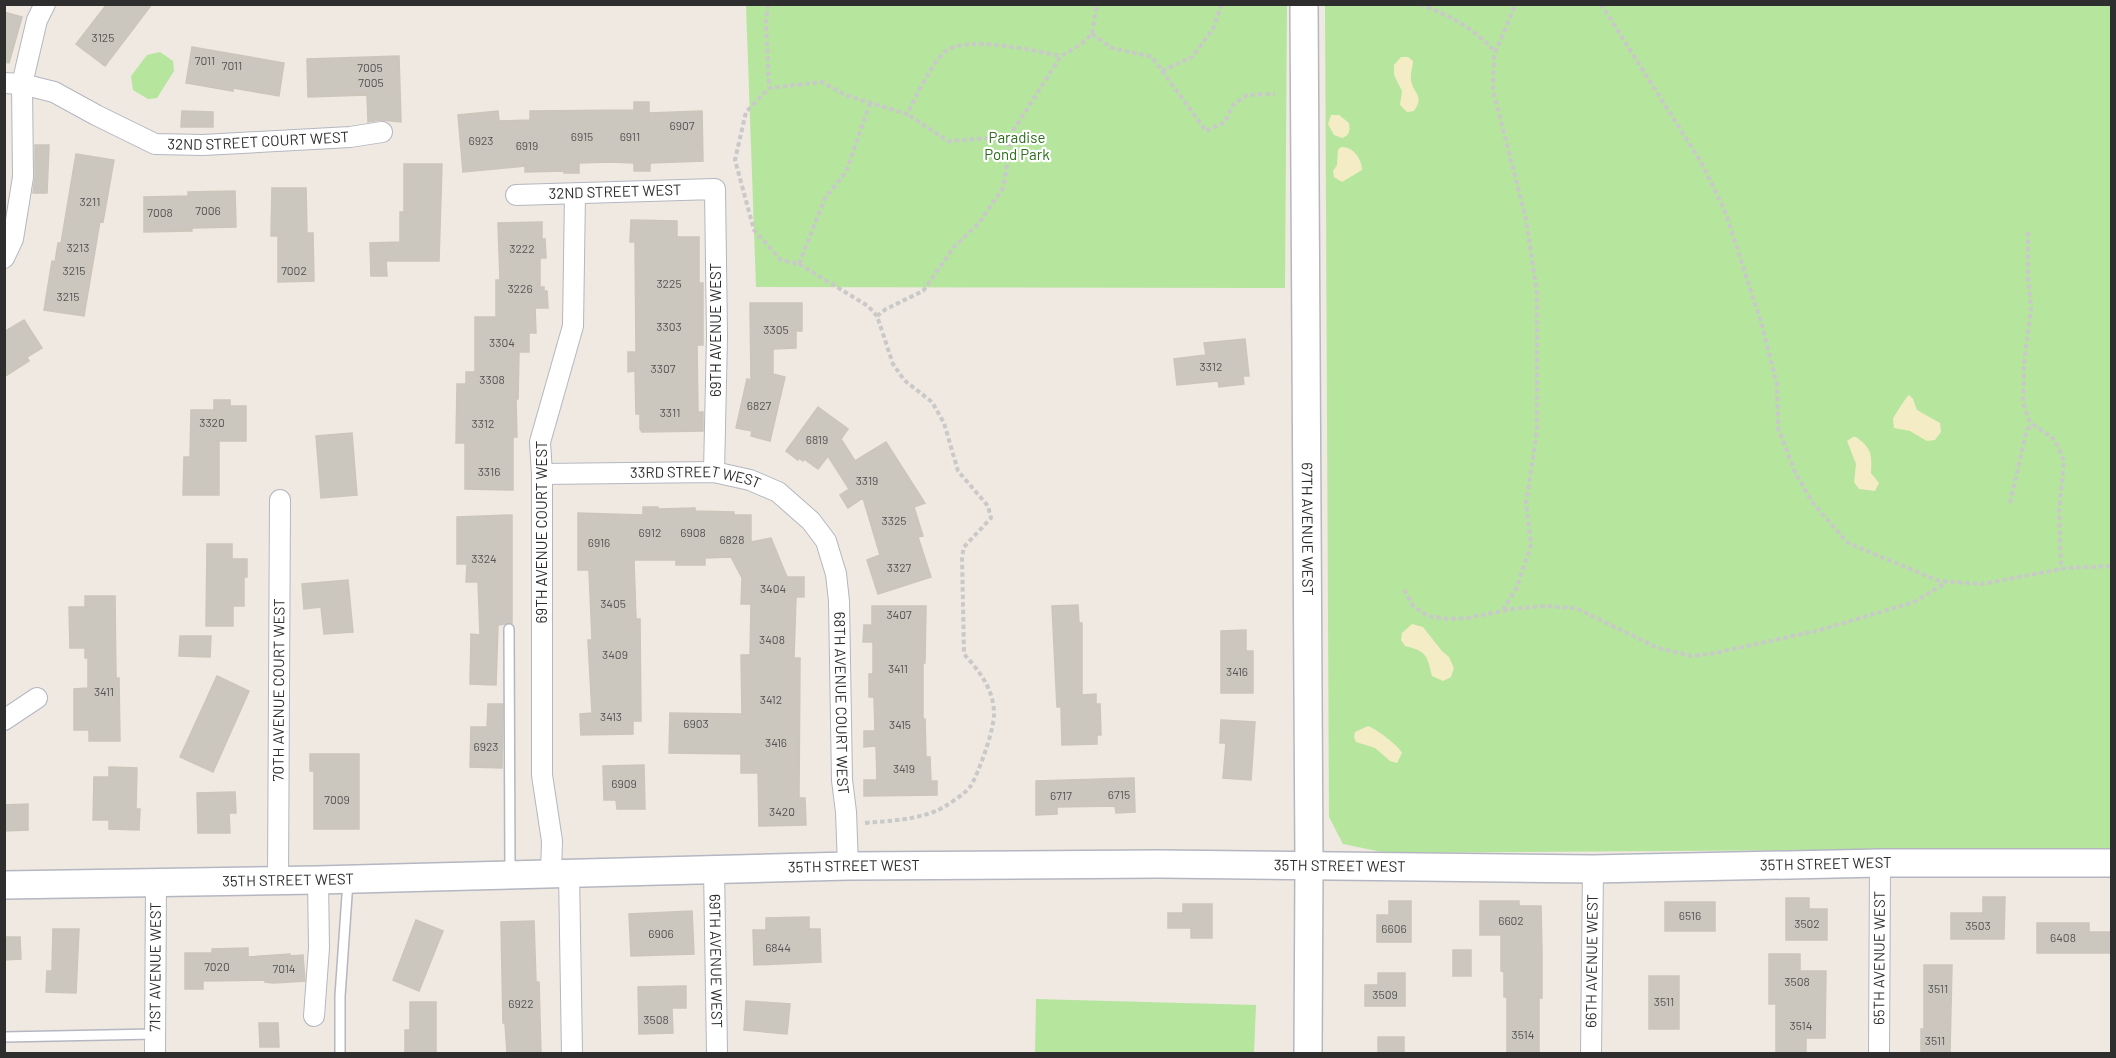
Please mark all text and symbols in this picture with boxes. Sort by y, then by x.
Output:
house number: 3125 [92,30,114,44]
house number: 7011 [195,53,215,67]
house number: 7011 [222,58,242,72]
house number: 7005 [357,60,383,74]
house number: 7005 [358,75,384,89]
house number: 6907 [670,118,695,132]
street label: 32ND STREET COURT WEST [167,127,350,153]
park label: Paradise Pond Park [984,128,1050,163]
house number: 6915 [571,129,593,143]
house number: 6911 [620,129,640,143]
house number: 6923 [469,133,493,147]
house number: 6919 [516,138,538,152]
street label: 32ND STREET WEST [548,180,682,202]
house number: 3211 [80,194,100,208]
house number: 7006 [195,203,221,217]
house number: 7008 [147,205,173,219]
house number: 3213 [67,240,89,254]
house number: 3222 [509,241,535,255]
house number: 3215 [63,263,85,277]
house number: 7002 [281,263,307,277]
street label: 69TH AVENUE WEST [706,263,724,397]
house number: 3225 [656,276,682,290]
house number: 3226 [507,281,533,295]
house number: 3215 [57,289,79,303]
house number: 3303 [656,319,682,333]
house number: 3305 [763,322,789,336]
house number: 3304 [489,335,515,349]
house number: 3312 [1200,359,1222,373]
house number: 3307 [651,361,676,375]
house number: 3308 [479,372,505,386]
house number: 6827 [747,398,772,412]
house number: 3311 [660,405,680,419]
house number: 3320 [199,415,225,429]
house number: 3312 [472,416,494,430]
house number: 6819 [806,432,828,446]
street label: 69TH AVENUE COURT WEST [532,441,550,623]
street label: 33RD STREET WEST [630,462,764,492]
street label: 67TH AVENUE WEST [1299,462,1317,596]
house number: 3316 [478,464,500,478]
house number: 3319 [856,473,878,487]
house number: 3325 [882,513,906,527]
house number: 6912 [639,525,661,539]
house number: 6908 [680,525,706,539]
house number: 6828 [719,532,745,546]
house number: 6916 [588,535,610,549]
house number: 3324 [471,551,497,565]
house number: 3327 [887,560,912,574]
house number: 3404 [760,581,786,595]
house number: 3405 [600,596,626,610]
street label: 70TH AVENUE COURT WEST [269,598,287,782]
house number: 3407 [886,607,912,621]
street label: 68TH AVENUE COURT WEST [831,611,854,795]
house number: 3408 [759,632,785,646]
house number: 3409 [602,647,628,661]
house number: 3411 [888,661,908,675]
house number: 3416 [1226,664,1248,678]
house number: 3411 [94,684,114,698]
house number: 3412 [760,692,782,706]
house number: 3413 [600,709,622,723]
house number: 6903 [683,716,709,730]
house number: 3415 [889,717,911,731]
house number: 3416 [765,735,787,749]
house number: 6923 [474,739,498,753]
house number: 3419 [893,761,915,775]
house number: 6909 [611,776,637,790]
house number: 6715 [1108,787,1130,801]
house number: 6717 [1050,788,1072,802]
house number: 7009 [324,792,350,806]
house number: 3420 [769,804,795,818]
street label: 35TH STREET WEST [1760,853,1892,874]
street label: 35TH STREET WEST [1274,855,1406,875]
street label: 35TH STREET WEST [788,856,920,876]
street label: 35TH STREET WEST [222,869,354,890]
street label: 65TH AVENUE WEST [1869,891,1888,1025]
street label: 69TH AVENUE WEST [706,894,727,1028]
street label: 66TH AVENUE WEST [1581,894,1601,1028]
street label: 71ST AVENUE WEST [145,902,164,1032]
house number: 6516 [1679,908,1701,922]
house number: 6602 [1498,913,1524,927]
house number: 3502 [1794,916,1820,930]
house number: 3503 [1965,918,1991,932]
house number: 6606 [1381,921,1407,935]
house number: 6906 [648,926,674,940]
house number: 6408 [2050,930,2076,944]
house number: 6844 [765,940,791,954]
house number: 7020 [204,959,230,973]
house number: 7014 [273,961,295,975]
house number: 3508 [1784,974,1810,988]
house number: 3511 [1928,981,1948,995]
house number: 3509 [1372,987,1398,1001]
house number: 3511 [1654,994,1674,1008]
house number: 6922 [508,996,534,1010]
house number: 3508 [643,1012,669,1026]
house number: 3514 [1790,1018,1812,1032]
house number: 3514 [1512,1027,1534,1041]
house number: 3511 [1925,1033,1945,1047]

